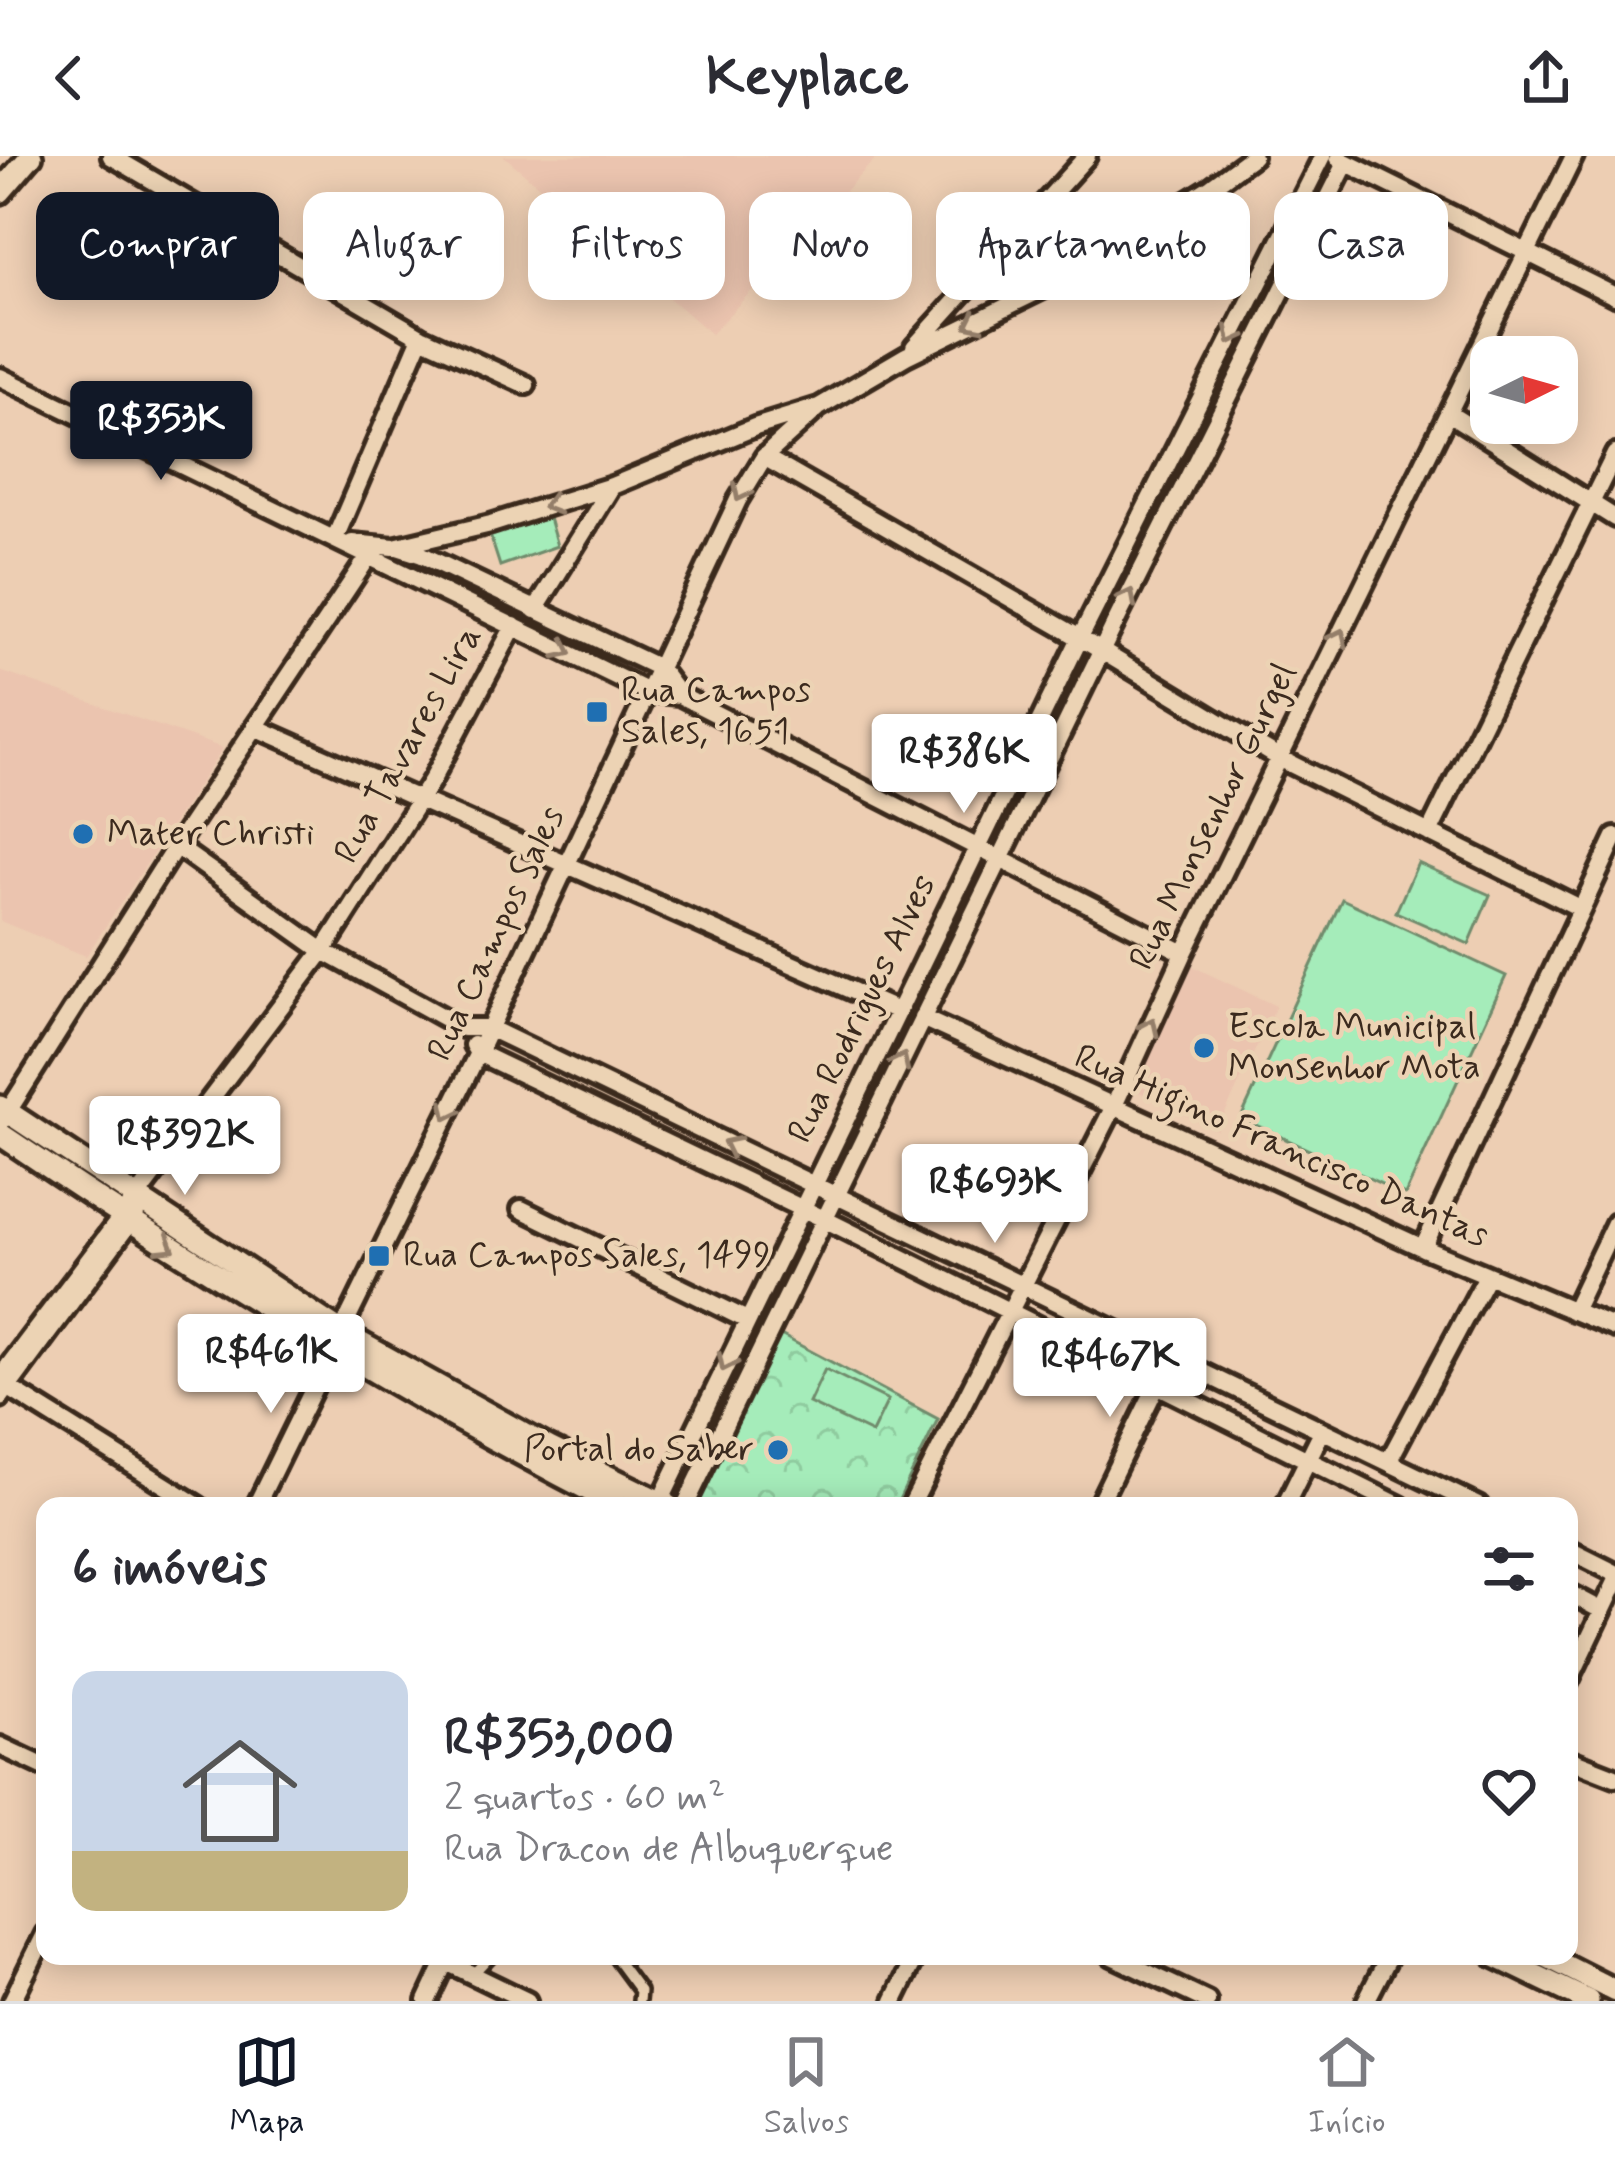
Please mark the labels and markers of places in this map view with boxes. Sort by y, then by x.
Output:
pin: R$353K [63,381,259,483]
place label: Rua Campos Sales, 1651 [621,668,811,756]
marker: Rua Campos Sales, 1651 [584,699,610,725]
pin: R$386K [866,714,1062,816]
place label: Mater Christi [107,811,314,858]
marker: Mater Christi [70,821,96,847]
place label: Escola Municipal Monsenhor Mota [1228,1004,1481,1092]
marker: Escola Municipal Monsenhor Mota [1191,1035,1217,1061]
pin: R$392K [87,1096,283,1198]
pin: R$693K [897,1144,1093,1246]
place label: Rua Campos Sales, 1499 [403,1233,771,1280]
marker: Rua Campos Sales, 1499 [366,1243,392,1269]
pin: R$461K [173,1314,369,1416]
pin: R$467K [1012,1318,1208,1420]
place label: Portal do Saber [524,1427,754,1474]
marker: Portal do Saber [765,1437,791,1463]

